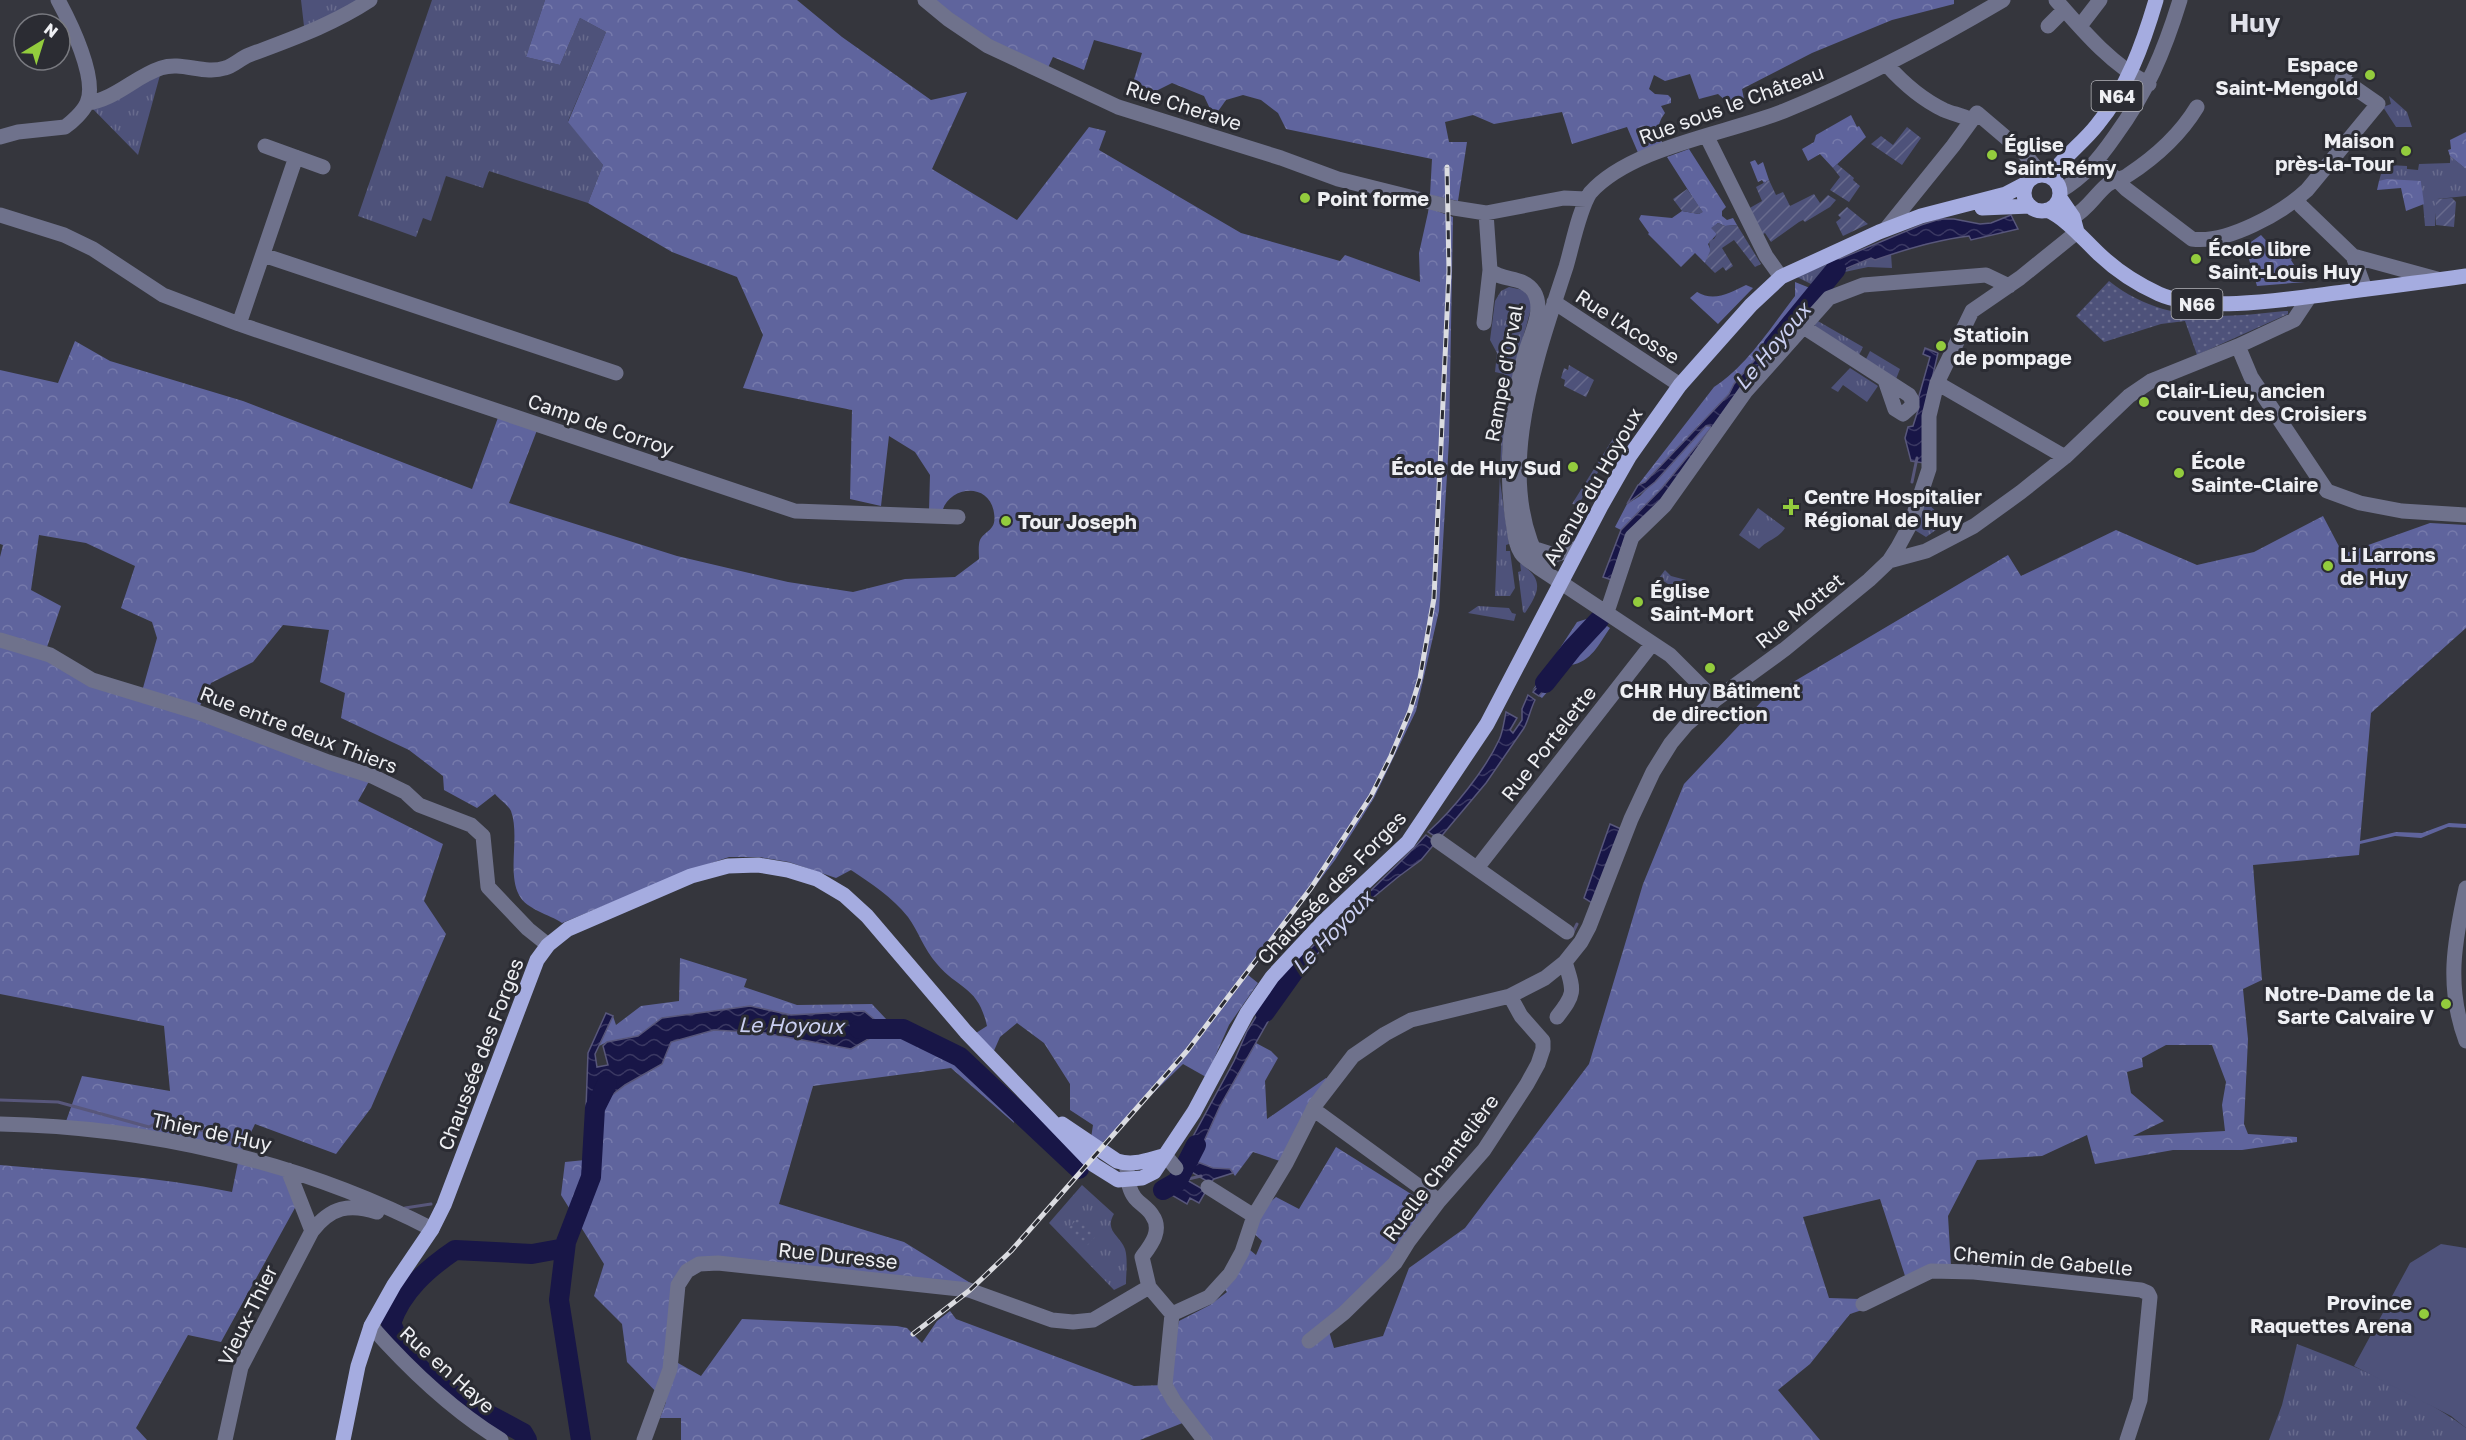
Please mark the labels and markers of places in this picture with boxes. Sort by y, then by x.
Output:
place label: Espace Saint-Mengold [2215,52,2358,99]
marker: Espace Saint-Mengold [2363,68,2377,82]
place label: Maison près-la-Tour [2275,128,2394,175]
place label: Église Saint-Rémy [2004,132,2116,179]
marker: Maison près-la-Tour [2399,144,2413,158]
marker: Église Saint-Rémy [1985,148,1999,162]
place label: Point forme [1317,186,1429,210]
marker: Point forme [1298,191,1312,205]
place label: École libre Saint-Louis Huy [2208,236,2362,283]
marker: École libre Saint-Louis Huy [2189,252,2203,266]
place label: Statioin de pompage [1953,322,2072,369]
marker: Statioin de pompage [1934,339,1948,353]
place label: Clair-Lieu, ancien couvent des Croisiers [2156,378,2367,425]
marker: Clair-Lieu, ancien couvent des Croisiers [2137,395,2151,409]
place label: École Sainte-Claire [2191,449,2318,496]
place label: École de Huy Sud [1391,455,1561,479]
marker: École de Huy Sud [1566,460,1580,474]
marker: École Sainte-Claire [2172,466,2186,480]
place label: Centre Hospitalier Régional de Huy [1804,484,1982,531]
marker: Centre Hospitalier Régional de Huy [1782,498,1800,516]
place label: Tour Joseph [1018,509,1137,533]
marker: Tour Joseph [999,514,1013,528]
place label: Li Larrons de Huy [2340,542,2436,589]
marker: Li Larrons de Huy [2321,559,2335,573]
place label: Église Saint-Mort [1650,578,1754,625]
marker: Église Saint-Mort [1631,595,1645,609]
marker: CHR Huy Bâtiment de direction [1703,661,1717,675]
place label: CHR Huy Bâtiment de direction [1620,678,1800,725]
place label: Notre-Dame de la Sarte Calvaire V [2264,981,2434,1028]
marker: Notre-Dame de la Sarte Calvaire V [2439,997,2453,1011]
place label: Province Raquettes Arena [2250,1290,2412,1337]
marker: Province Raquettes Arena [2417,1307,2431,1321]

